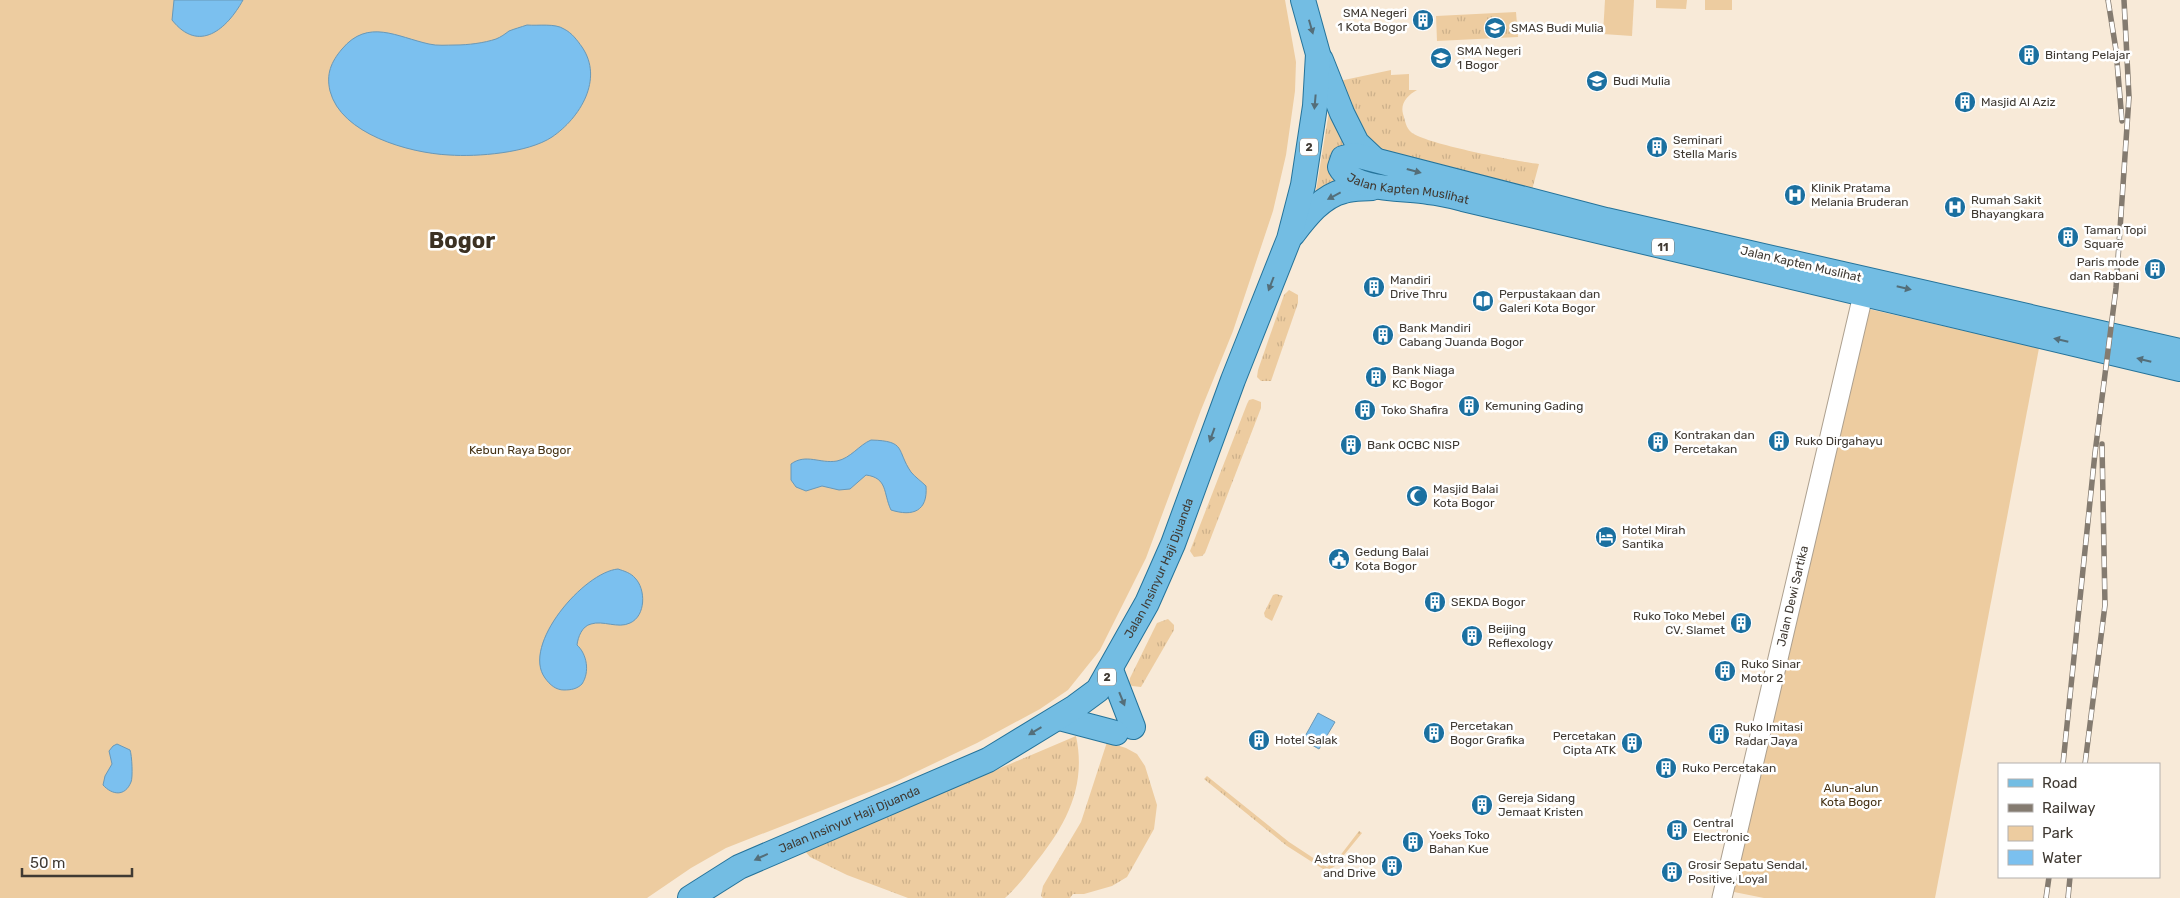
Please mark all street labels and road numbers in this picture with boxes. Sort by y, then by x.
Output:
road number: 2 [1300,138,1318,156]
street label: Jalan Kapten Muslihat [1344,170,1471,207]
road number: 11 [1652,238,1674,256]
street label: Jalan Kapten Muslihat [1739,243,1863,285]
street label: Jalan Insinyur Haji Djuanda [1122,496,1196,641]
street label: Jalan Dewi Sartika [1774,544,1811,648]
road number: 2 [1098,669,1116,686]
street label: Jalan Insinyur Haji Djuanda [777,783,922,856]

